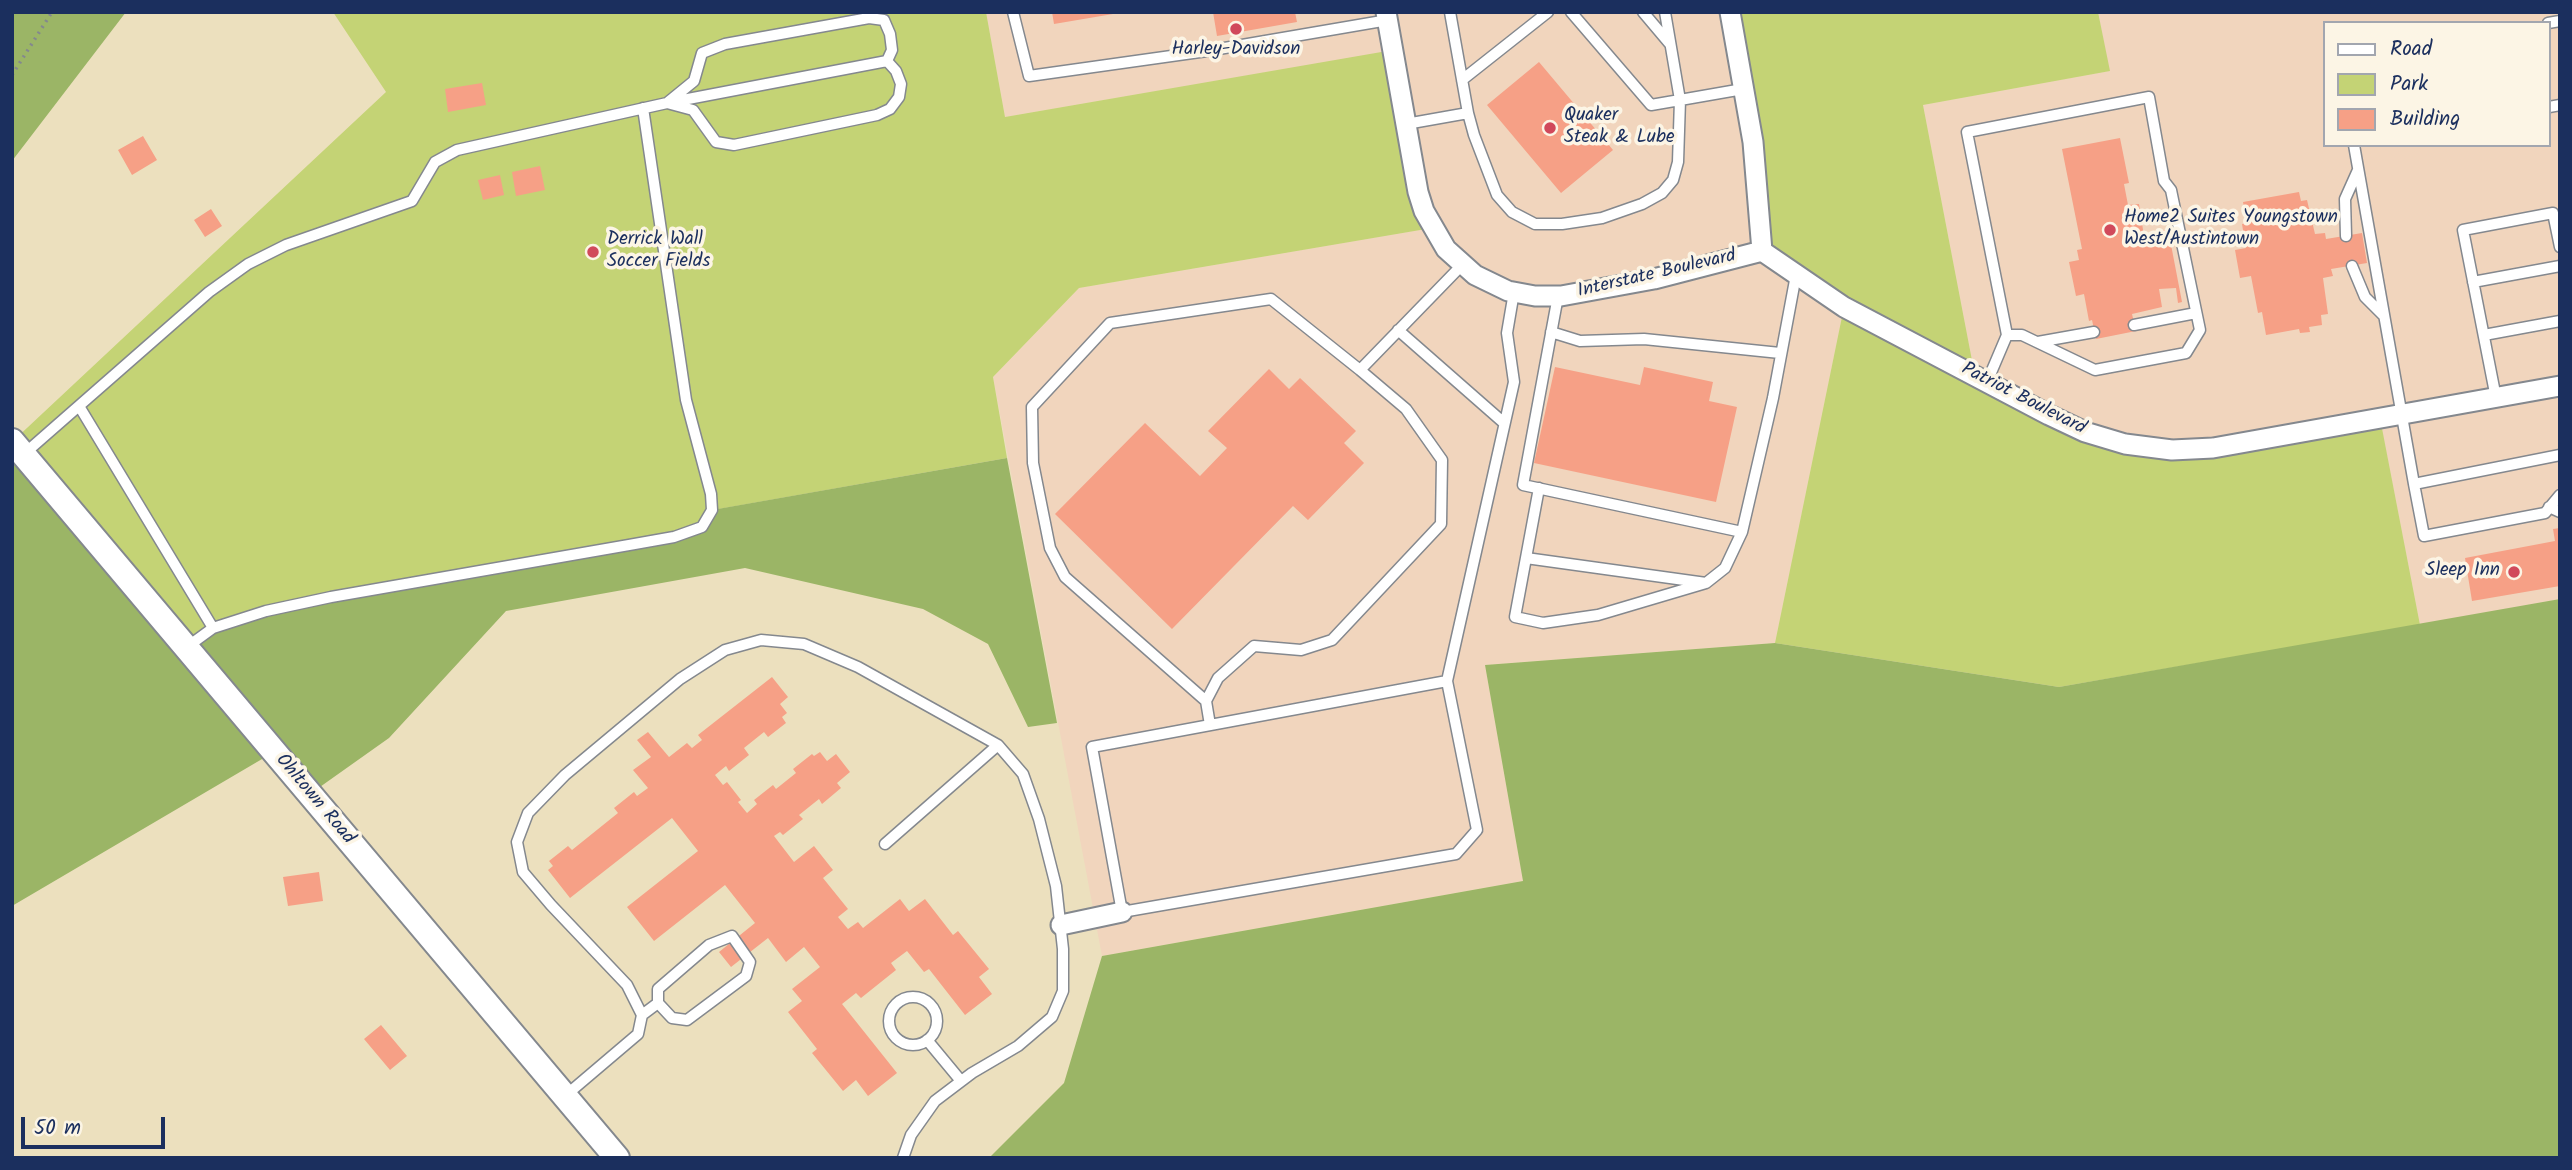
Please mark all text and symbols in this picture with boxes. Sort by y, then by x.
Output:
marker: Harley-Davidson [1228,21,1244,37]
legend [2324,21,2551,147]
text: Road [2390,33,2432,66]
place label: Harley-Davidson [1172,40,1300,62]
text: Park [2390,68,2428,101]
text: Building [2390,103,2460,136]
place label: Quaker Steak & Lube [1564,106,1674,150]
marker: Quaker Steak & Lube [1542,120,1558,136]
place label: Home2 Suites Youngstown West/Austintown [2124,208,2338,252]
marker: Home2 Suites Youngstown West/Austintown [2102,222,2118,238]
place label: Derrick Wall Soccer Fields [607,230,710,274]
marker: Derrick Wall Soccer Fields [585,244,601,260]
street label: Interstate Boulevard [1576,246,1738,304]
street label: Patriot Boulevard [1957,359,2089,441]
place label: Sleep Inn [2425,561,2500,583]
marker: Sleep Inn [2506,564,2522,580]
street label: Ohltown Road [270,750,358,850]
scale bar [24,1104,168,1148]
text: 50 m [34,1112,81,1145]

